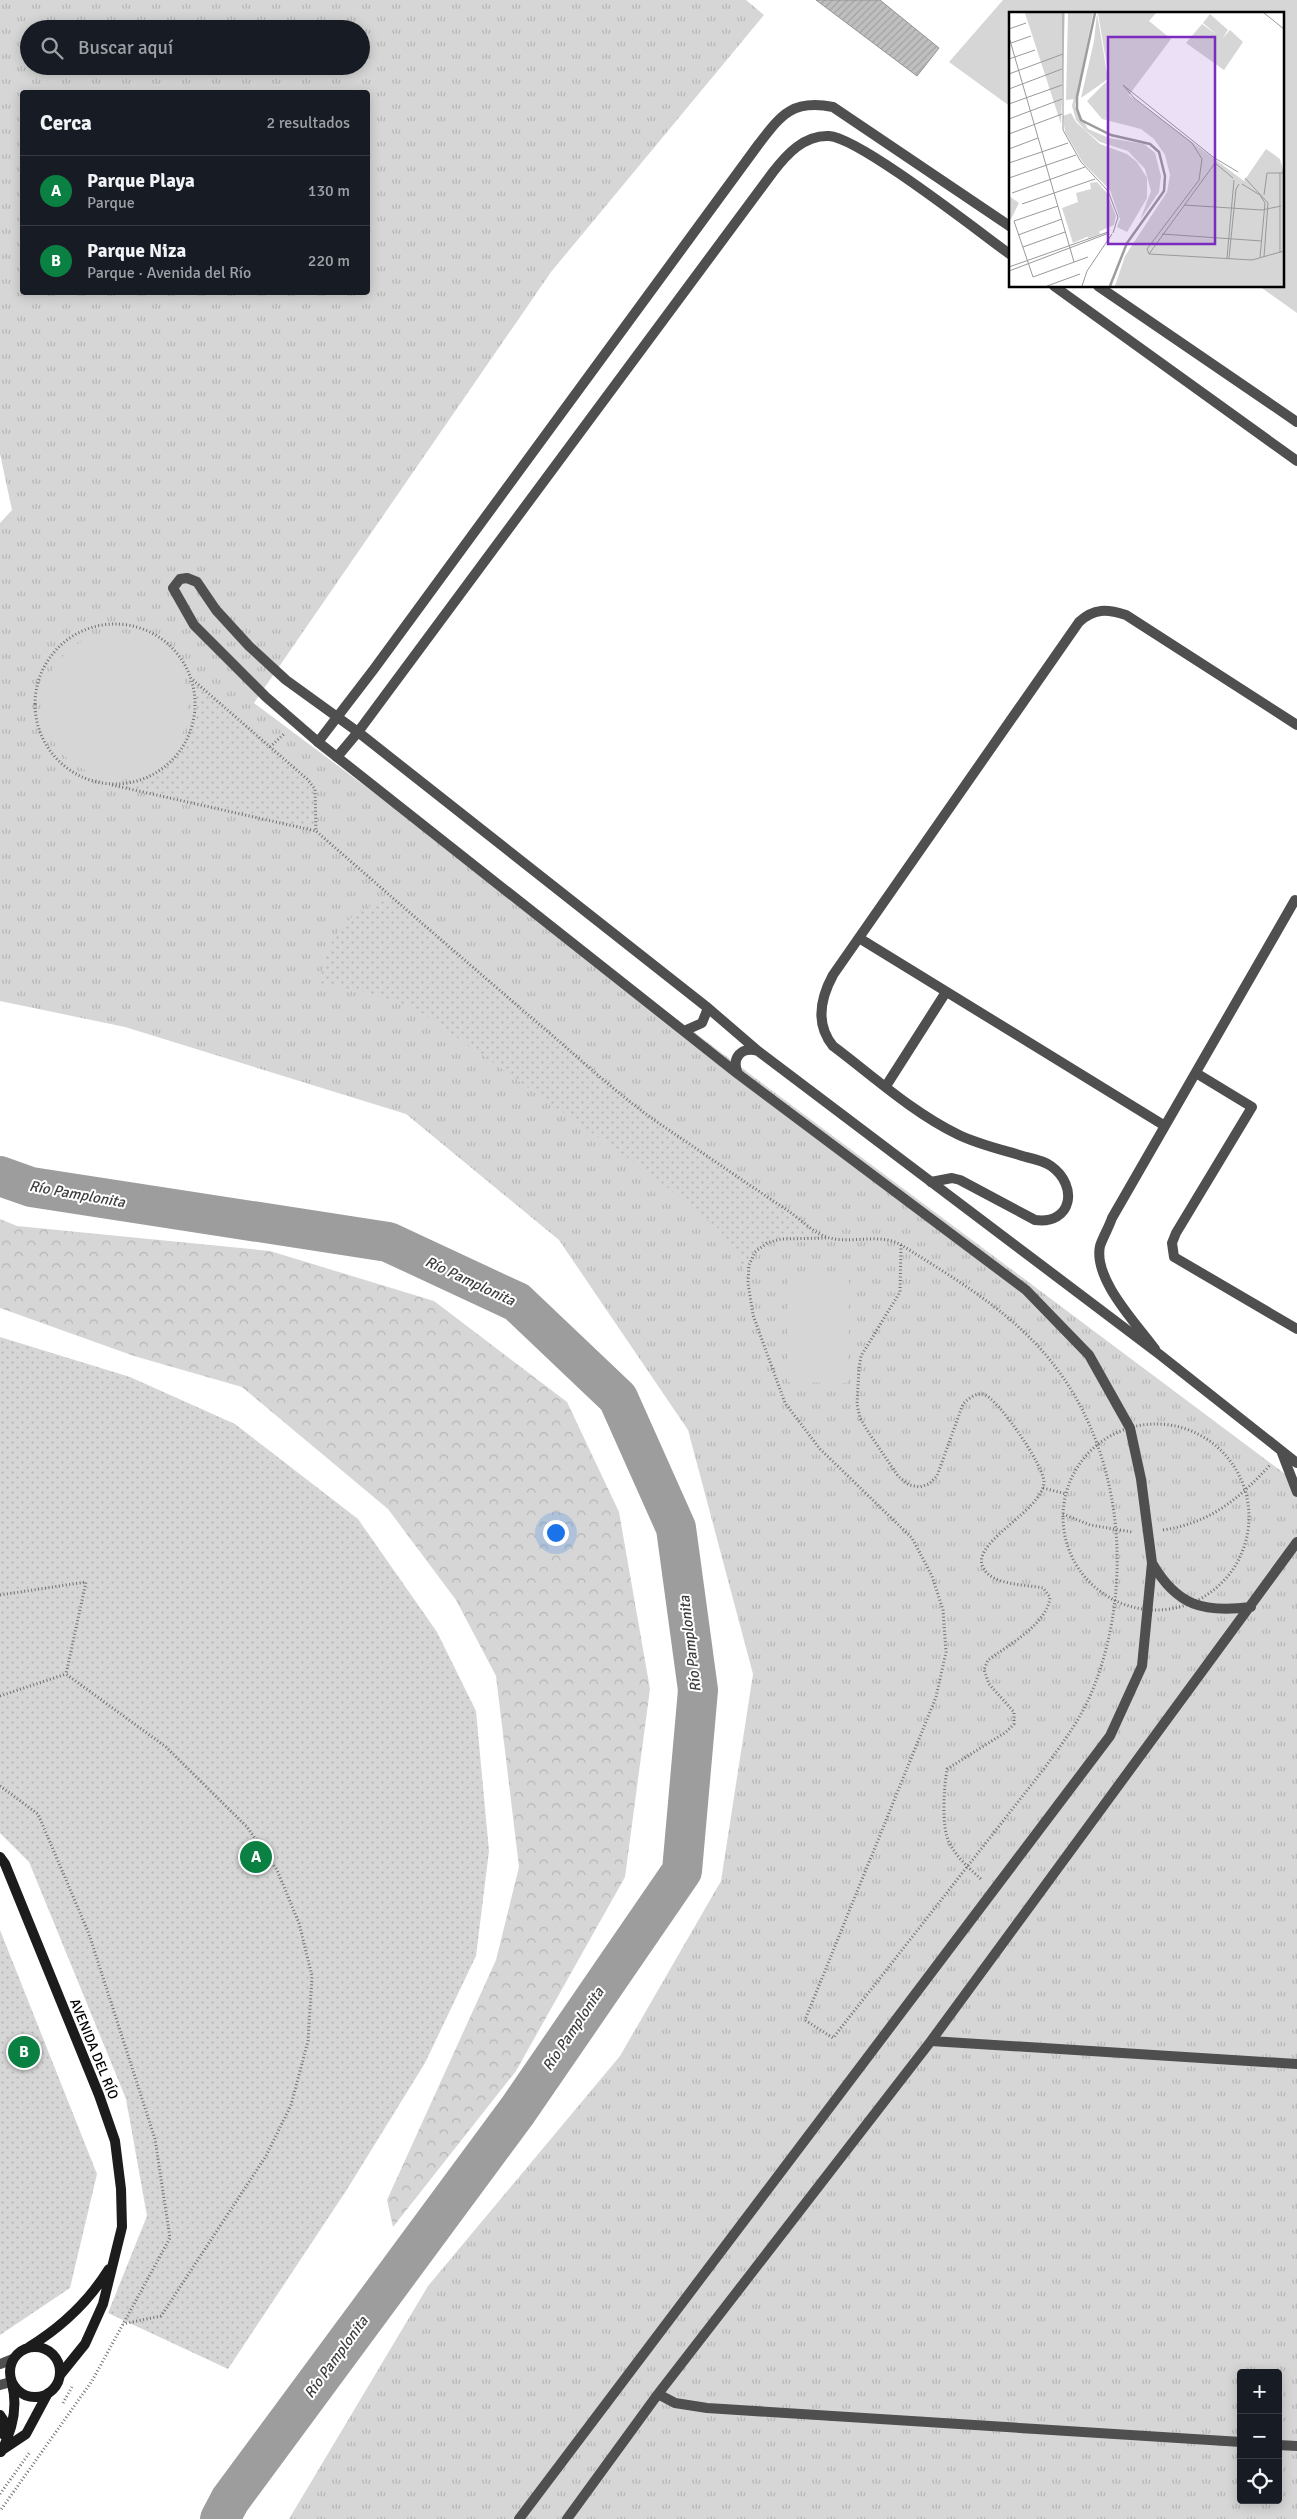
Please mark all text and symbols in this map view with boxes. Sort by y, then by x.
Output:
inset map [1009,12,1284,288]
search box [20,20,370,75]
icon: search [38,34,66,62]
text: Buscar aquí [78,36,173,60]
text: Cerca [40,110,92,136]
text: 2 resultados [267,113,350,133]
text: Parque Playa [87,169,195,193]
text: A [51,181,61,201]
text: 130 m [308,181,350,201]
text: Parque [87,193,135,213]
text: Parque Niza [87,239,186,263]
text: B [51,251,61,271]
text: 220 m [308,251,350,271]
text: Parque · Avenida del Río [87,263,251,283]
water label: Río Pamplonita [28,1177,127,1211]
water label: Río Pamplonita [422,1252,518,1310]
your location [543,1520,569,1546]
water label: Río Pamplonita [675,1594,705,1693]
pin: A [240,1838,272,1876]
water label: Río Pamplonita [538,1983,608,2074]
street label: AVENIDA DEL RÍO [66,1996,122,2102]
pin: B [8,2033,40,2071]
water label: Río Pamplonita [300,2312,372,2402]
map controls [1237,2369,1282,2504]
button: + [1237,2369,1282,2414]
button: − [1237,2414,1282,2459]
button: locate [1237,2459,1282,2504]

